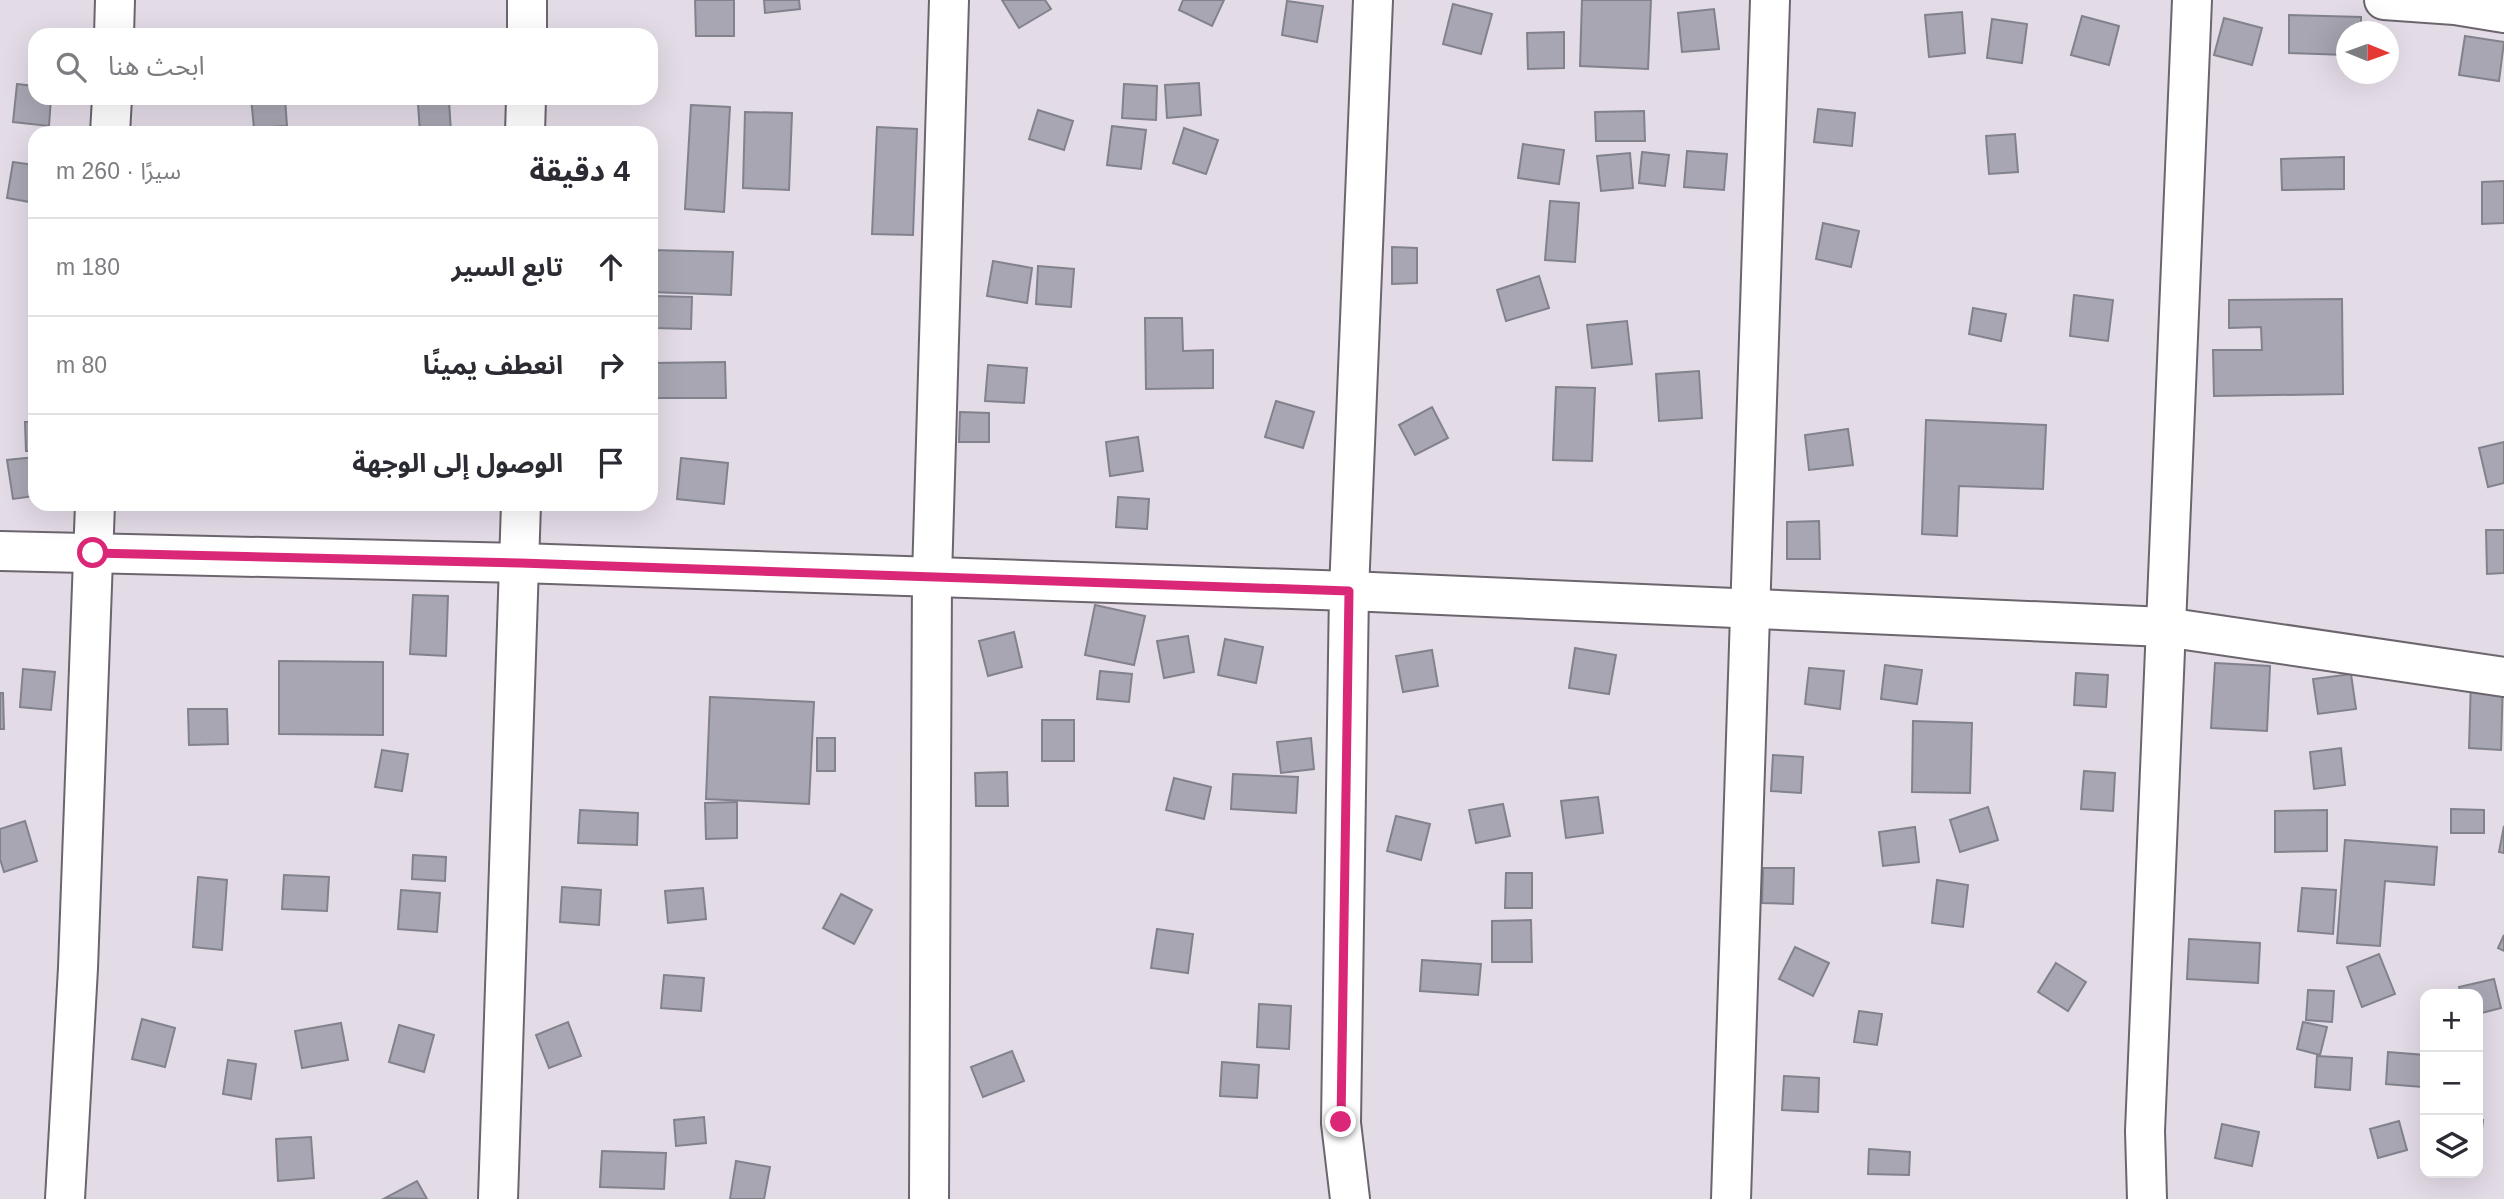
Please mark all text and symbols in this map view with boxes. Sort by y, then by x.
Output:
north arrow [2336,21,2399,84]
search box [28,28,658,105]
icon: search [52,48,90,86]
text: ابحث هنا [108,51,205,81]
text: 4 دقيقة [529,154,630,187]
text: سيرًا · 260 m [56,158,181,184]
icon: ahead [592,248,630,286]
text: تابع السير [451,252,563,282]
text: 180 m [56,254,120,280]
icon: right [592,346,630,384]
text: انعطف يمينًا [423,350,563,380]
text: 80 m [56,352,107,378]
icon: arrive [592,444,630,482]
text: الوصول إلى الوجهة [352,448,563,478]
route start [77,537,108,568]
map controls [2420,989,2483,1178]
button: + [2420,989,2483,1052]
button: − [2420,1052,2483,1115]
route end [1325,1106,1356,1137]
button: layers [2420,1115,2483,1178]

